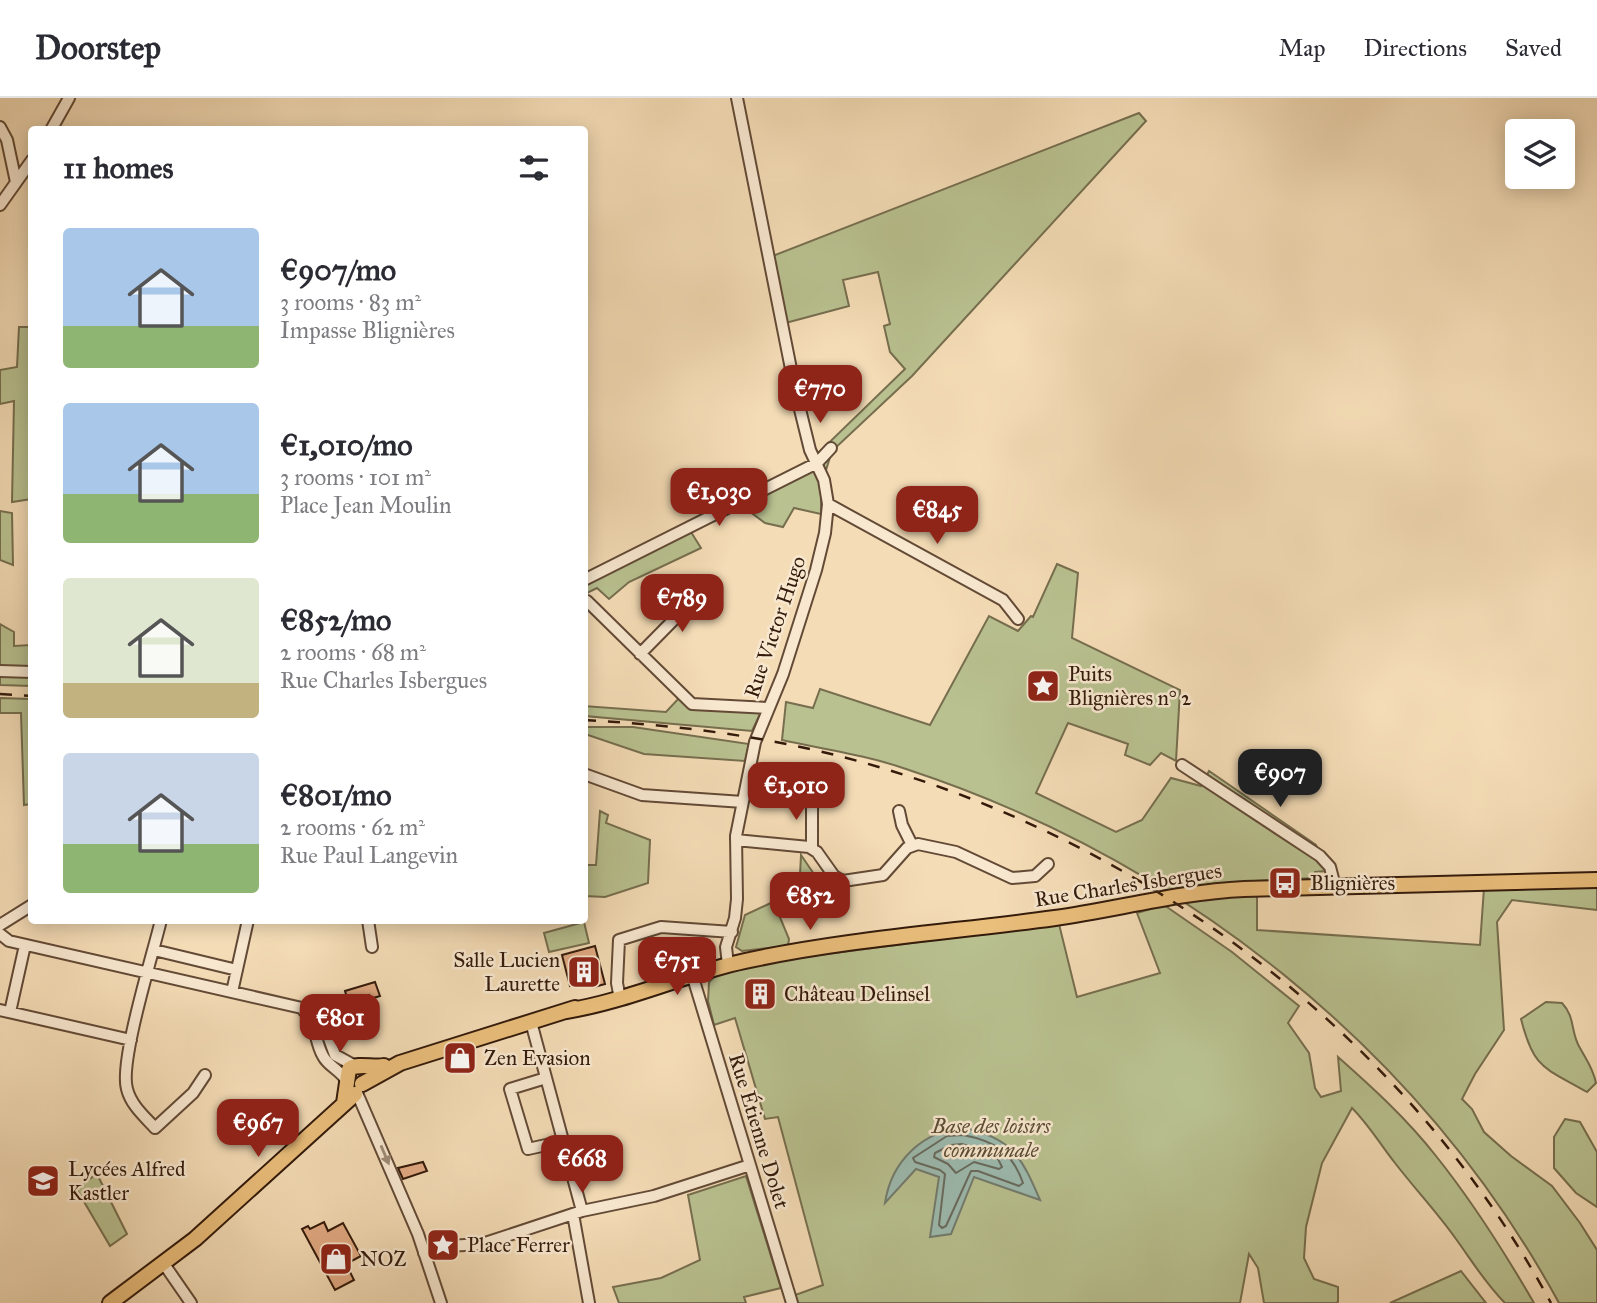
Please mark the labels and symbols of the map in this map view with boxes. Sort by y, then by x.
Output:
pin: €770 [779,366,861,425]
pin: €1,030 [662,468,776,528]
pin: €845 [896,486,978,546]
street label: Rue Victor Hugo [739,552,812,701]
pin: €789 [641,574,723,634]
place label: Puits Blignières n° 2 [1068,661,1192,711]
place icon: Puits Blignières n° 2 [1024,667,1062,705]
pin: €907 [1239,750,1321,809]
pin: €1,010 [739,762,853,822]
street label: Rue Charles Isbergues [1033,857,1223,913]
bus stop icon: Blignières [1266,864,1304,902]
place label: Blignières [1310,870,1395,896]
pin: €852 [769,872,851,932]
pin: €751 [636,937,718,997]
place label: Salle Lucien Laurette [453,947,560,997]
building icon: Salle Lucien Laurette [565,953,603,991]
building icon: Château Delinsel [741,975,779,1013]
place label: Château Delinsel [784,981,930,1007]
pin: €801 [299,995,381,1054]
shop icon: Zen Evasion [441,1039,479,1077]
place label: Zen Evasion [484,1045,591,1071]
street label: Rue Étienne Dolet [723,1050,796,1212]
pin: €967 [217,1100,299,1159]
park label: Base des loisirs communale [931,1113,1051,1163]
pin: €668 [541,1136,623,1195]
one-way arrow [379,1145,391,1165]
place label: Lycées Alfred Kastler [68,1156,186,1206]
school or university icon: Lycées Alfred Kastler [24,1162,62,1200]
place icon: Place Ferrer [424,1226,462,1264]
place label: Place Ferrer [467,1232,570,1258]
shop icon: NOZ [317,1240,355,1278]
place label: NOZ [360,1246,407,1272]

